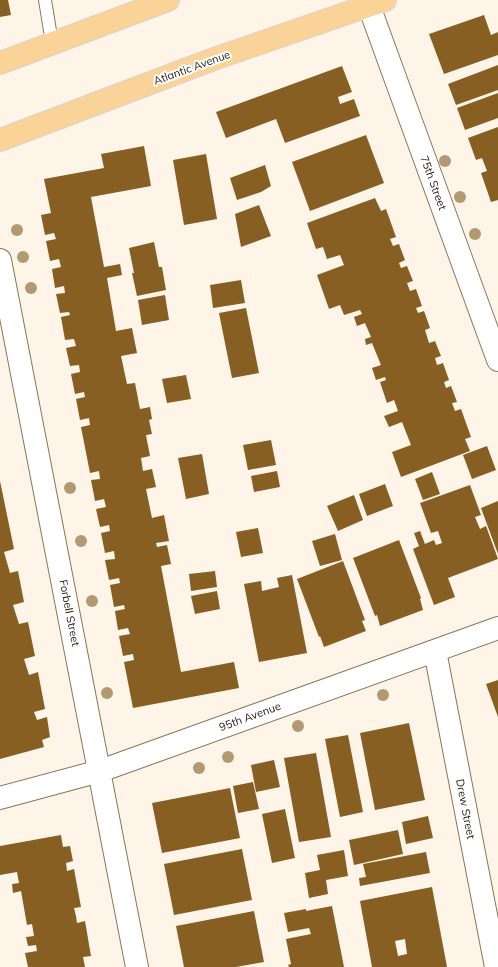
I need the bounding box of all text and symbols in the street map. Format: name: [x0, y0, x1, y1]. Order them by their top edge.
street label: Atlantic Avenue: [152, 48, 232, 88]
street label: 75th Street: [417, 154, 449, 212]
street label: Forbell Street: [56, 579, 82, 647]
street label: 95th Avenue: [217, 700, 283, 734]
street label: Drew Street: [453, 778, 477, 840]

